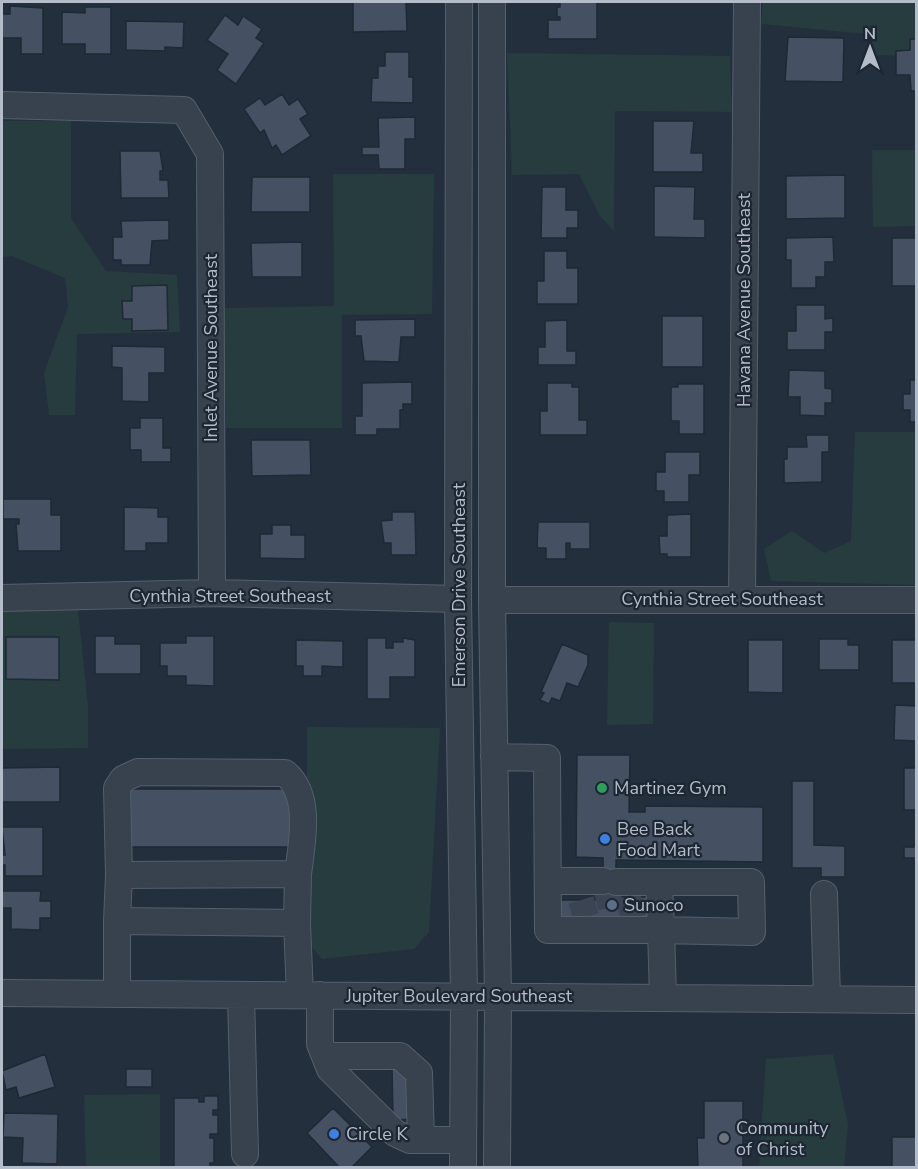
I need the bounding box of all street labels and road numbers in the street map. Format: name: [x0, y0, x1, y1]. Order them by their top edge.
street label: Havana Avenue Southeast: [732, 192, 756, 407]
street label: Inlet Avenue Southeast: [199, 253, 223, 442]
street label: Emerson Drive Southeast: [447, 482, 471, 687]
street label: Cynthia Street Southeast: [129, 584, 331, 608]
street label: Cynthia Street Southeast: [621, 587, 823, 611]
street label: Jupiter Boulevard Southeast: [345, 984, 573, 1008]

